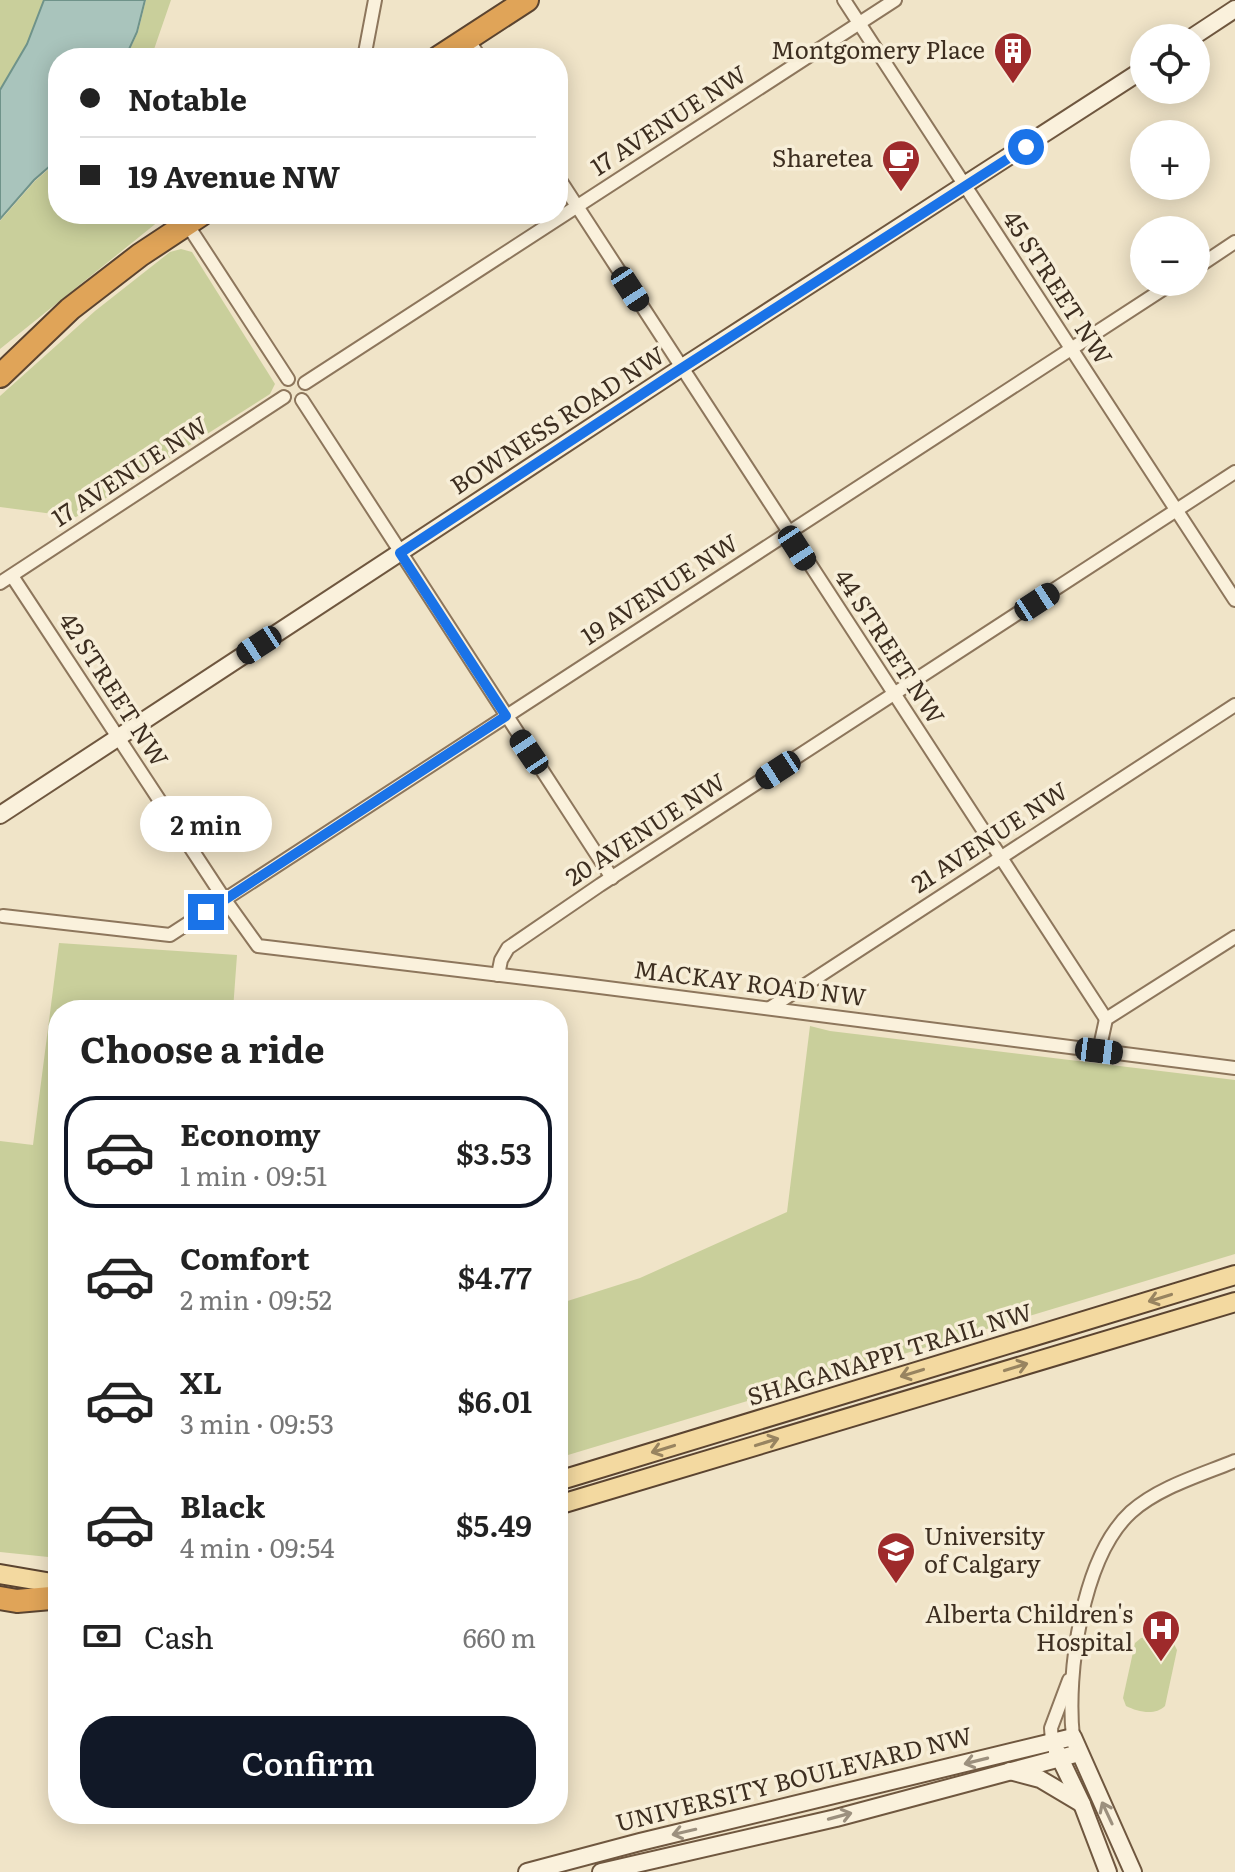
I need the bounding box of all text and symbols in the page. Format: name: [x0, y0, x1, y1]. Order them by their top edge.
map controls: [1130, 24, 1210, 296]
button: locate: [1130, 24, 1210, 104]
building icon: Montgomery Place: [992, 30, 1034, 85]
place label: Montgomery Place: [771, 31, 985, 66]
street label: 17 AVENUE NW: [583, 55, 753, 183]
text: Notable: [128, 76, 247, 120]
button: +: [1130, 120, 1210, 200]
route start: [1008, 129, 1044, 165]
cafe icon: Sharetea: [880, 138, 922, 193]
place label: Sharetea: [772, 139, 873, 174]
text: 19 Avenue NW: [128, 153, 340, 197]
street label: 45 STREET NW: [996, 203, 1122, 371]
button: −: [1130, 216, 1210, 296]
car: [607, 262, 653, 316]
street label: BOWNESS ROAD NW: [443, 336, 671, 501]
street label: 17 AVENUE NW: [44, 406, 214, 534]
car: [774, 521, 820, 575]
street label: 19 AVENUE NW: [573, 524, 744, 652]
street label: 44 STREET NW: [828, 561, 954, 730]
car: [1010, 579, 1064, 625]
street label: 42 STREET NW: [52, 605, 178, 773]
car: [232, 622, 286, 668]
car: [506, 725, 552, 779]
car: [751, 747, 805, 793]
street label: 20 AVENUE NW: [558, 763, 732, 893]
street label: 21 AVENUE NW: [903, 772, 1074, 900]
callout: 2 min: [140, 796, 272, 852]
text: 2 min: [170, 804, 242, 843]
route end: [188, 894, 224, 930]
street label: MACKAY ROAD NW: [632, 950, 868, 1013]
text: Choose a ride: [80, 1021, 325, 1074]
car: [1074, 1036, 1124, 1066]
text: Economy: [180, 1111, 320, 1155]
icon: car: [84, 1116, 156, 1188]
text: $3.53: [456, 1130, 532, 1174]
text: 1 min · 09:51: [180, 1155, 327, 1194]
text: Comfort: [180, 1235, 310, 1279]
icon: car: [84, 1240, 156, 1312]
text: $4.77: [458, 1254, 532, 1298]
text: 2 min · 09:52: [180, 1279, 332, 1318]
one-way arrow: [1148, 1291, 1174, 1306]
street label: SHAGANAPPI TRAIL NW: [743, 1293, 1036, 1413]
text: XL: [180, 1359, 222, 1403]
one-way arrow: [1002, 1359, 1028, 1374]
icon: car: [84, 1364, 156, 1436]
one-way arrow: [899, 1366, 925, 1381]
text: $6.01: [457, 1378, 532, 1422]
text: 3 min · 09:53: [180, 1403, 334, 1442]
one-way arrow: [753, 1434, 779, 1449]
one-way arrow: [650, 1442, 676, 1457]
text: Black: [180, 1483, 265, 1527]
icon: car: [84, 1488, 156, 1560]
text: $5.49: [456, 1502, 532, 1546]
place label: University of Calgary: [924, 1517, 1045, 1580]
text: 4 min · 09:54: [180, 1527, 335, 1566]
school or university icon: University of Calgary: [875, 1530, 917, 1585]
place label: Alberta Children's Hospital: [925, 1595, 1133, 1658]
hospital icon: Alberta Children's Hospital: [1140, 1608, 1182, 1663]
icon: cash: [80, 1614, 124, 1658]
text: Cash: [144, 1614, 214, 1658]
text: 660 m: [463, 1617, 536, 1656]
button: Confirm: [80, 1716, 536, 1808]
street label: UNIVERSITY BOULEVARD NW: [611, 1716, 975, 1839]
one-way arrow: [964, 1754, 990, 1769]
one-way arrow: [1098, 1801, 1113, 1825]
one-way arrow: [826, 1808, 852, 1823]
one-way arrow: [671, 1825, 697, 1840]

